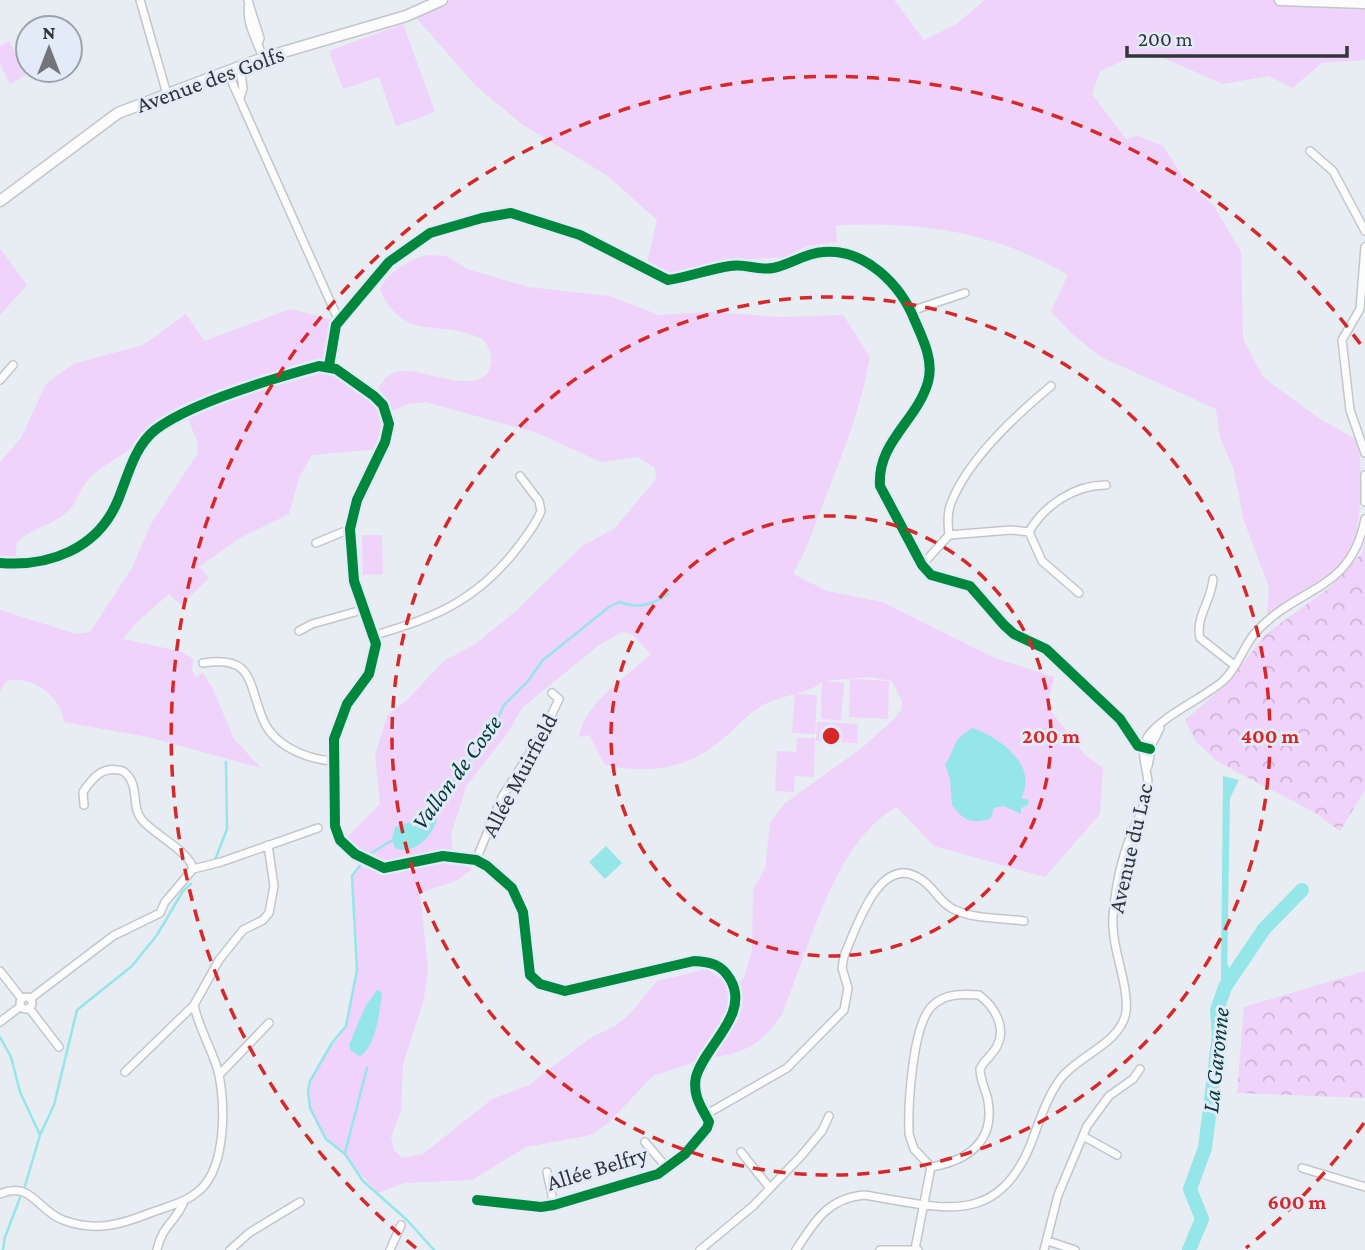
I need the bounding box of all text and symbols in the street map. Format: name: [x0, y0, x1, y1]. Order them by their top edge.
north arrow: [14, 14, 84, 84]
scale bar: [1127, 14, 1348, 58]
text: N: [43, 22, 56, 43]
text: 200 m: [1138, 27, 1193, 51]
street label: Avenue des Golfs: [133, 40, 287, 118]
water label: Vallon de Coste: [405, 709, 507, 835]
street label: Allée Muirfield: [476, 709, 562, 841]
centre of rings: [819, 724, 843, 748]
text: 200 m: [1022, 724, 1080, 748]
text: 400 m: [1241, 724, 1300, 748]
street label: Avenue du Lac: [1102, 780, 1158, 915]
water label: La Garonne: [1196, 1006, 1234, 1114]
street label: Allée Belfry: [543, 1140, 651, 1196]
text: 600 m: [1268, 1190, 1327, 1214]

